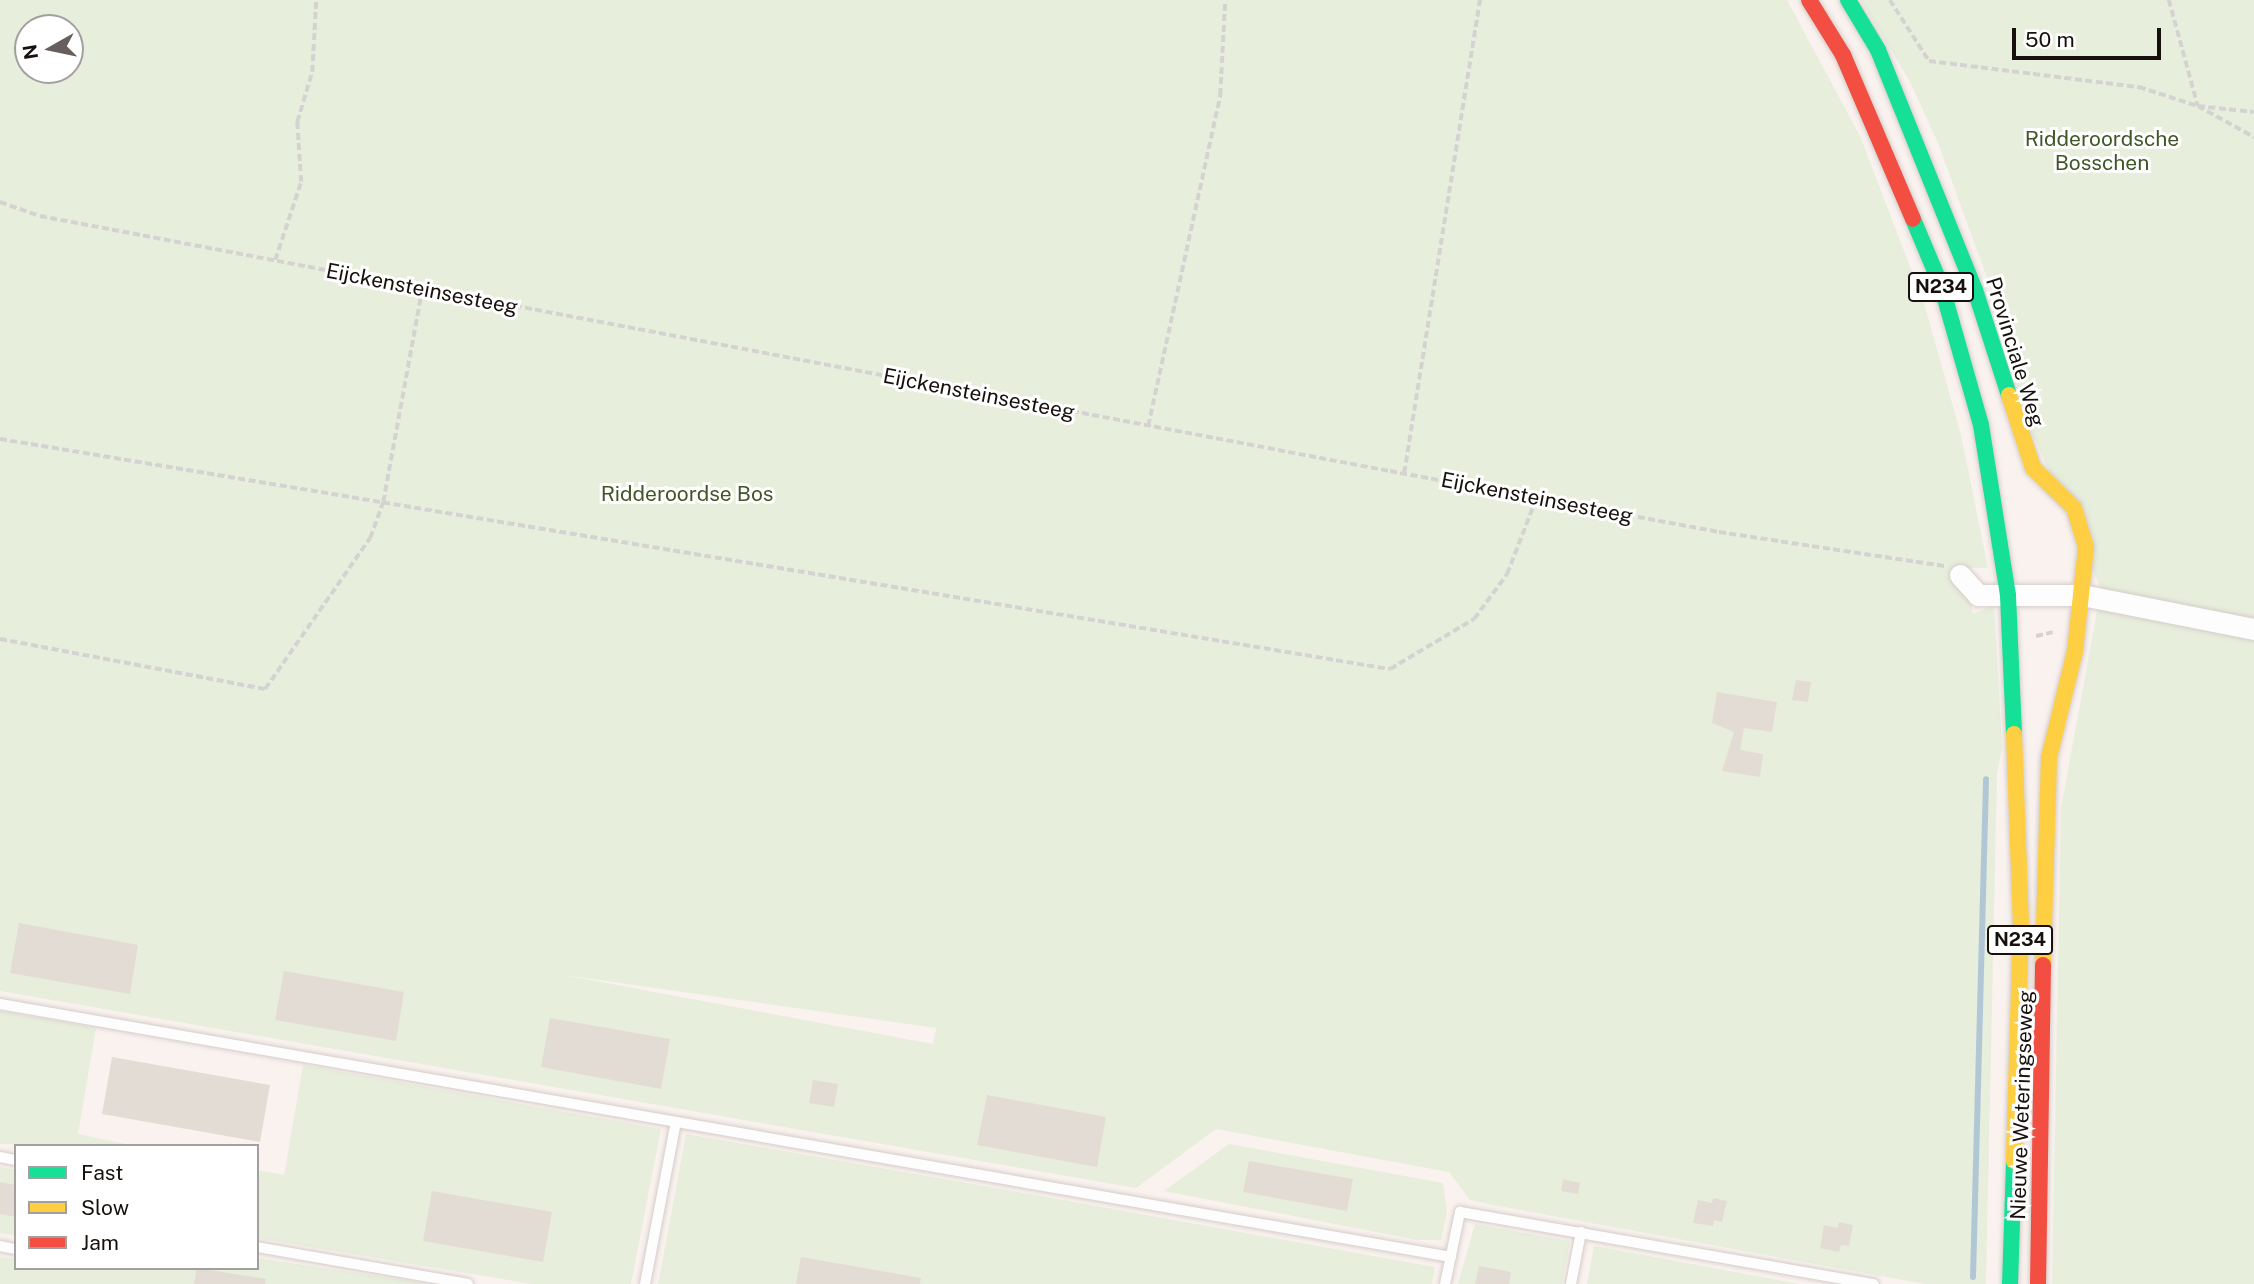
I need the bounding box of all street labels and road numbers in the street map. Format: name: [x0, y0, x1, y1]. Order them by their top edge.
street label: Eijckensteinsesteeg: [324, 258, 520, 320]
road number: N234: [1908, 272, 1974, 302]
street label: Provinciale Weg: [1980, 274, 2050, 430]
street label: Eijckensteinsesteeg: [881, 363, 1077, 425]
street label: Eijckensteinsesteeg: [1439, 467, 1635, 529]
road number: N234: [1987, 924, 2053, 956]
street label: Nieuwe Weteringseweg: [2005, 989, 2039, 1221]

